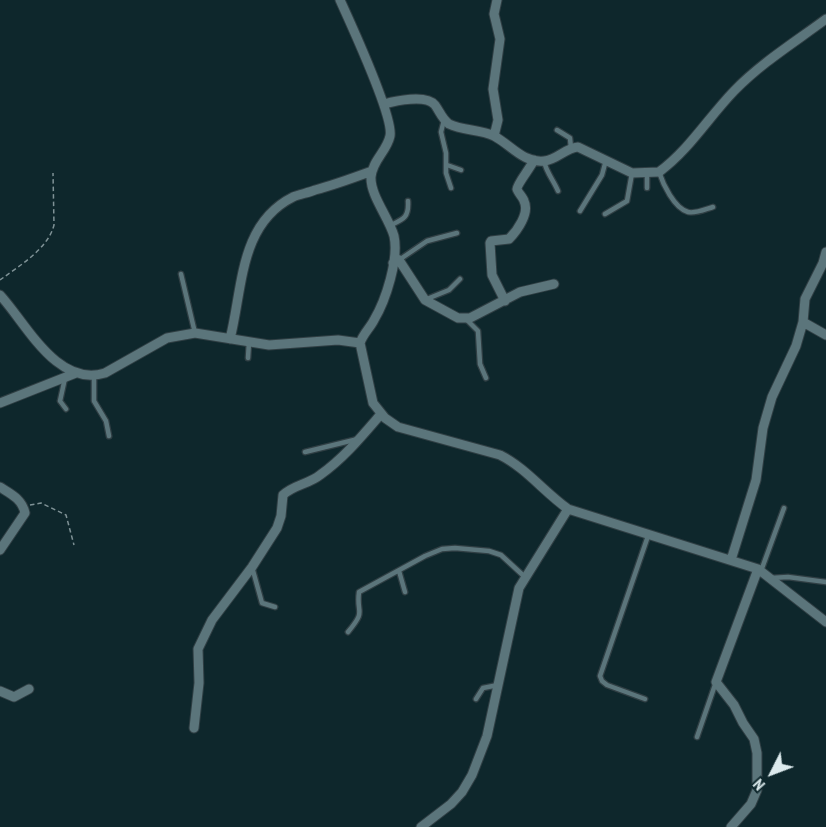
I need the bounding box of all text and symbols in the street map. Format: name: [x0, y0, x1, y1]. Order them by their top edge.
north arrow: [742, 743, 802, 803]
text: N: [748, 775, 769, 795]

